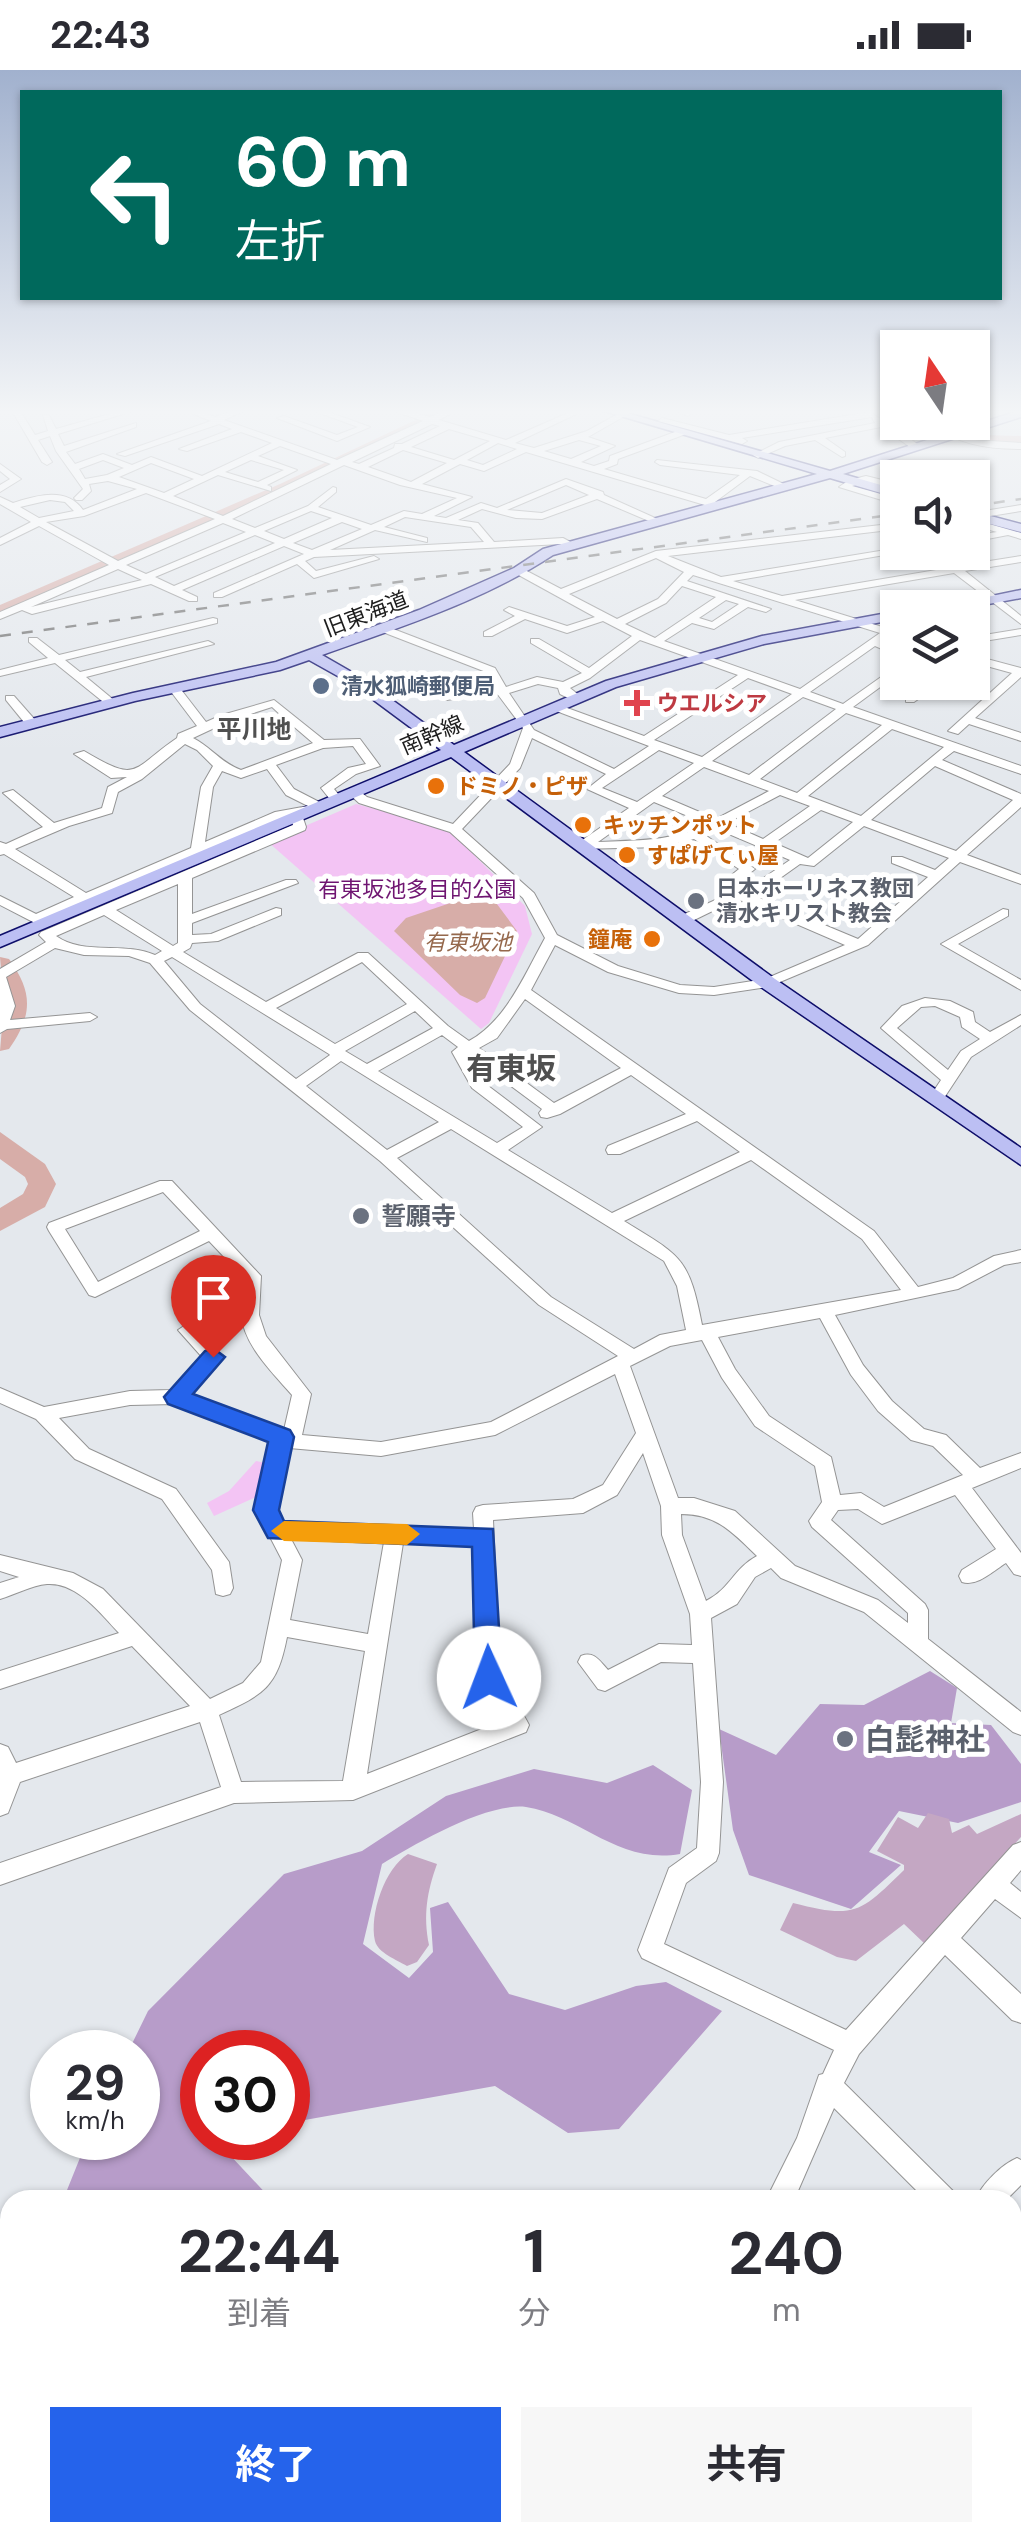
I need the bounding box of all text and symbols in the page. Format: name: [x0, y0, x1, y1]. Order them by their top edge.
text: 22:43: [50, 10, 151, 60]
text: 60 m: [235, 117, 411, 208]
icon: left: [70, 130, 200, 260]
text: 左折: [235, 212, 325, 271]
north arrow: [880, 330, 990, 440]
map controls: [880, 330, 990, 700]
button: sound: [880, 460, 990, 570]
street label: 旧東海道: [320, 585, 412, 643]
button: layers: [880, 590, 990, 700]
place label: 清水狐崎郵便局: [341, 672, 495, 701]
marker: 清水狐崎郵便局: [310, 675, 332, 697]
place label: ウエルシア: [657, 689, 767, 718]
marker: ウエルシア: [626, 692, 648, 714]
street label: 南幹線: [396, 709, 468, 761]
district label: 平川地: [216, 713, 292, 746]
place label: ドミノ・ピザ: [456, 772, 588, 801]
marker: ドミノ・ピザ: [425, 775, 447, 797]
place label: キッチンポット: [603, 811, 757, 840]
marker: キッチンポット: [572, 814, 594, 836]
place label: すぱげてぃ屋: [647, 841, 779, 870]
marker: すぱげてぃ屋: [616, 844, 638, 866]
place label: 日本ホーリネス教団 清水キリスト教会: [716, 874, 914, 928]
park label: 有東坂池多目的公園: [318, 875, 516, 904]
marker: 日本ホーリネス教団 清水キリスト教会: [685, 890, 707, 912]
place label: 鐘庵: [588, 925, 632, 954]
water label: 有東坂池: [424, 928, 514, 957]
marker: 鐘庵: [641, 928, 663, 950]
district label: 有東坂: [466, 1049, 556, 1088]
place label: 誓願寺: [381, 1200, 456, 1233]
marker: 誓願寺: [350, 1205, 372, 1227]
pin: [171, 1255, 256, 1358]
icon: arrive: [186, 1270, 241, 1325]
position arrow: [437, 1626, 541, 1730]
place label: 白髭神社: [865, 1720, 985, 1759]
marker: 白髭神社: [834, 1728, 856, 1750]
speed limit sign: 30: [180, 2030, 310, 2160]
text: 29: [65, 2050, 125, 2116]
text: km/h: [65, 2104, 125, 2137]
text: 22:44: [178, 2212, 340, 2291]
text: 1: [524, 2212, 545, 2291]
text: 240: [729, 2214, 844, 2293]
text: m: [772, 2289, 800, 2331]
text: 到着: [227, 2292, 291, 2334]
text: 分: [518, 2292, 551, 2334]
button: 終了: [50, 2407, 501, 2522]
button: 共有: [521, 2407, 972, 2522]

